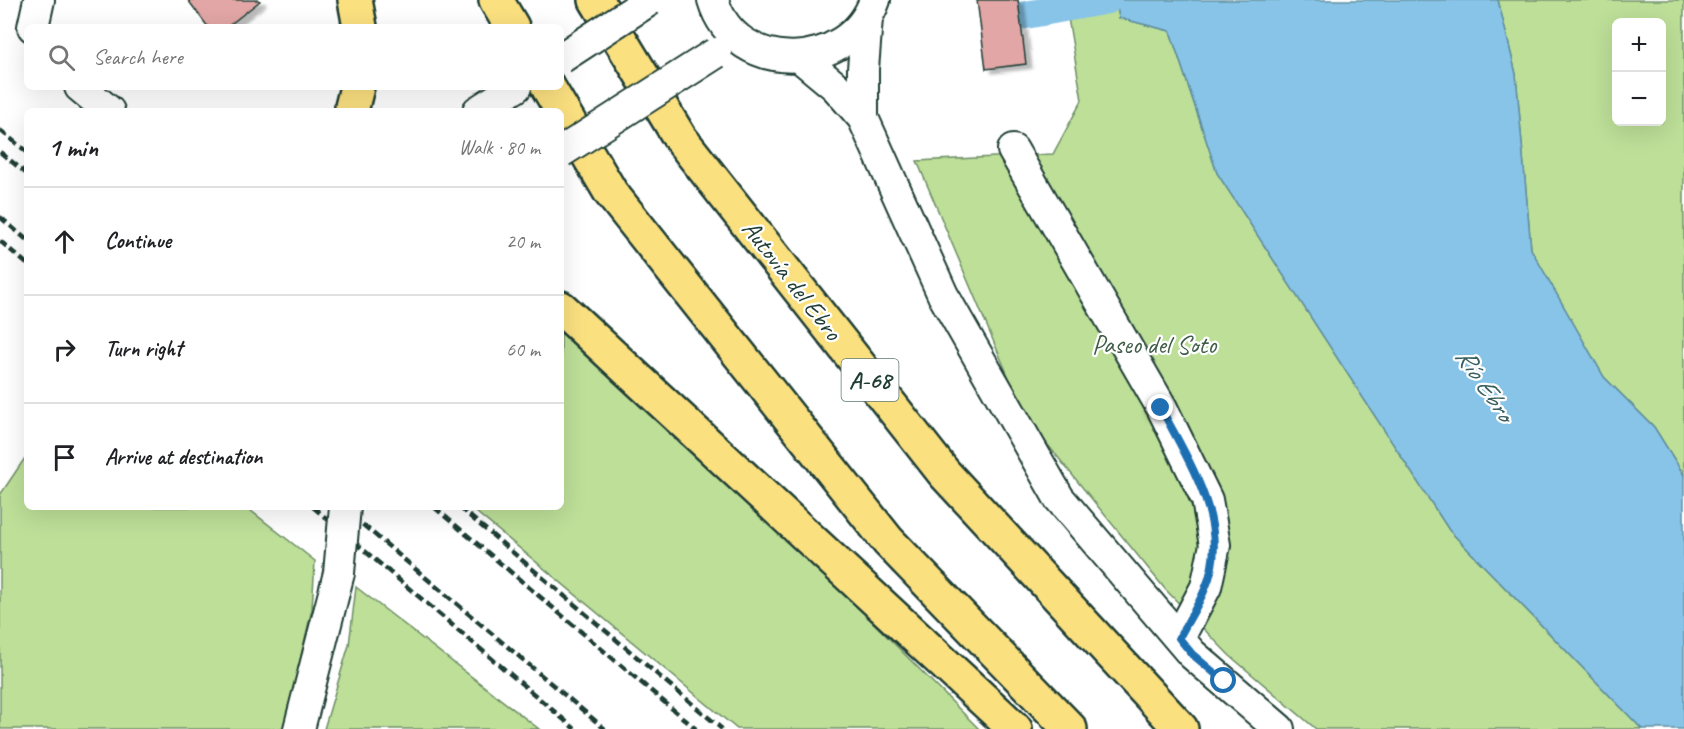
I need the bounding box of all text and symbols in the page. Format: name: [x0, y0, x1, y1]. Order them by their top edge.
map controls: [1612, 18, 1666, 126]
button: +: [1612, 18, 1666, 72]
search box: [24, 24, 564, 90]
icon: search: [45, 41, 78, 74]
text: Search here: [93, 43, 183, 71]
button: −: [1612, 72, 1666, 126]
text: 1 min: [48, 131, 98, 164]
text: Walk · 80 m: [459, 135, 540, 160]
street label: Autovía del Ebro: [735, 213, 851, 348]
icon: ahead: [48, 225, 81, 258]
text: Continue: [105, 227, 171, 255]
text: 20 m: [506, 229, 540, 254]
park label: Paseo del Soto: [1092, 328, 1218, 361]
icon: right: [48, 333, 81, 366]
text: Turn right: [105, 335, 182, 363]
text: 60 m: [506, 337, 540, 362]
water label: Río Ebro: [1448, 341, 1524, 431]
road number: A-68: [842, 359, 898, 401]
route end: [1147, 394, 1173, 420]
icon: arrive: [48, 441, 81, 474]
text: Arrive at destination: [105, 443, 262, 471]
route start: [1210, 667, 1236, 693]

